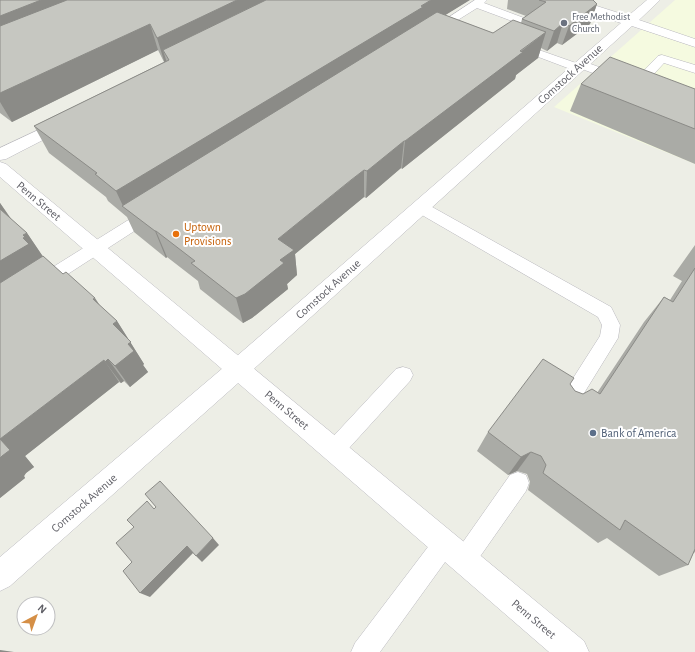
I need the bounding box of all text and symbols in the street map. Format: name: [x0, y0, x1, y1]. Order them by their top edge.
place label: Free Methodist Church: [572, 12, 631, 34]
marker: Free Methodist Church: [559, 18, 569, 28]
street label: Comstock Avenue: [535, 42, 605, 106]
street label: Penn Street: [15, 179, 64, 223]
place label: Uptown Provisions: [184, 221, 231, 247]
marker: Uptown Provisions: [171, 229, 181, 239]
street label: Comstock Avenue: [293, 257, 363, 321]
street label: Penn Street: [263, 388, 312, 432]
place label: Bank of America: [601, 427, 677, 439]
marker: Bank of America: [588, 428, 598, 438]
street label: Comstock Avenue: [49, 471, 119, 535]
north arrow: [16, 596, 56, 636]
street label: Penn Street: [510, 597, 559, 641]
text: N: [36, 602, 49, 615]

